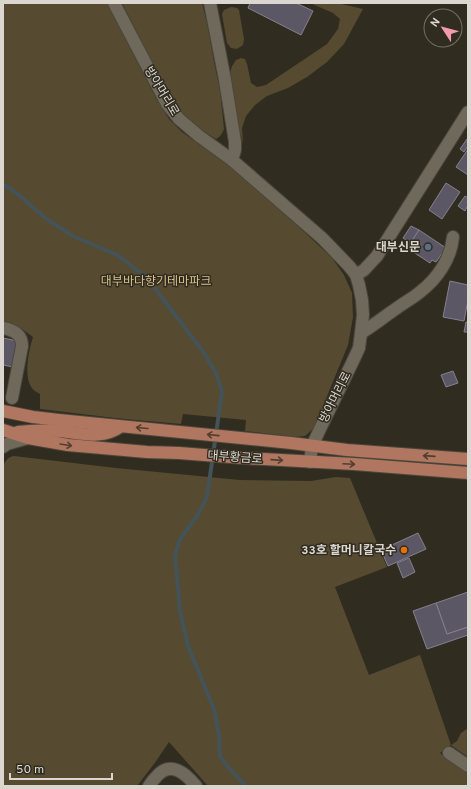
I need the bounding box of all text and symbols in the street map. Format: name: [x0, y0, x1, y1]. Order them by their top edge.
north arrow: [423, 8, 463, 48]
text: N: [428, 15, 444, 30]
street label: 방아머리로: [140, 64, 182, 119]
place label: 대부신문: [376, 240, 420, 256]
marker: 대부신문: [423, 242, 433, 252]
park label: 대부바다향기테마파크: [101, 274, 211, 290]
street label: 방아머리로: [316, 369, 356, 426]
one-way arrow: [136, 425, 149, 432]
one-way arrow: [207, 431, 220, 439]
one-way arrow: [59, 441, 72, 449]
street label: 대부황금로: [207, 448, 263, 468]
one-way arrow: [423, 453, 436, 460]
one-way arrow: [270, 457, 283, 464]
one-way arrow: [342, 461, 355, 468]
place label: 33호 할머니칼국수: [301, 543, 396, 559]
marker: 33호 할머니칼국수: [399, 545, 409, 555]
scale bar: [10, 755, 112, 781]
text: 50 m: [16, 762, 44, 778]

